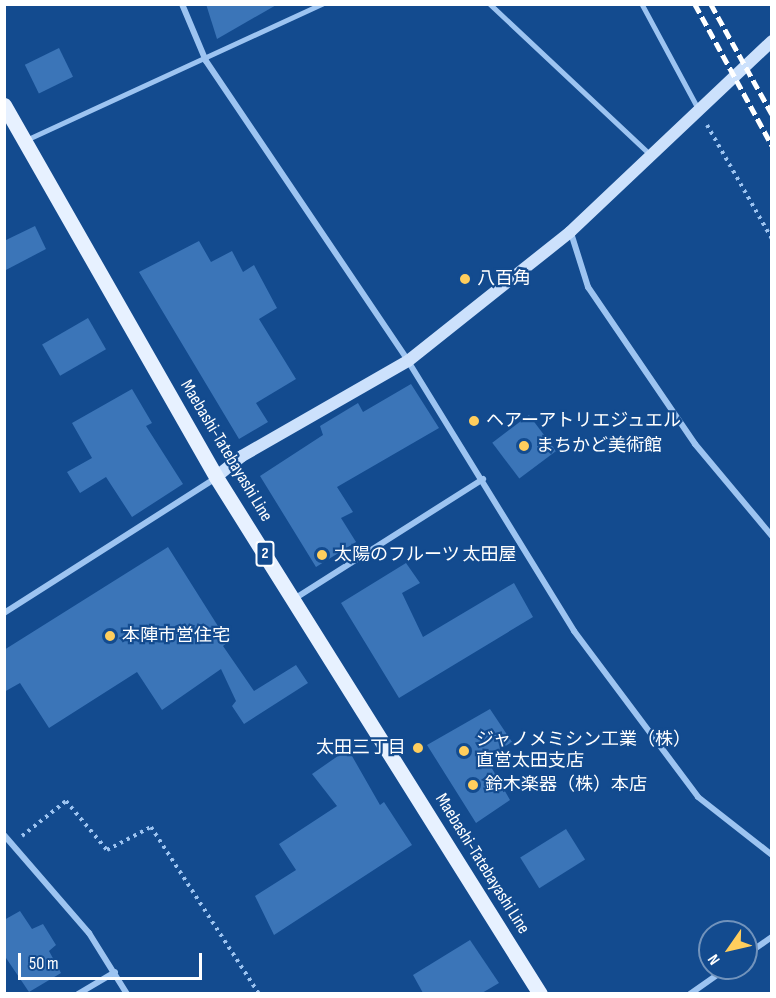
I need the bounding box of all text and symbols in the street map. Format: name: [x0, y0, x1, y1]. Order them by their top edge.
place label: 八百角: [477, 268, 531, 290]
marker: 八百角: [458, 272, 472, 286]
street label: Maebashi-Tatebayashi Line: [175, 376, 277, 526]
place label: ヘアーアトリエジュエル: [486, 410, 683, 432]
marker: ヘアーアトリエジュエル: [467, 414, 481, 428]
place label: まちかど美術館: [536, 435, 662, 457]
marker: まちかど美術館: [517, 439, 531, 453]
road number: 2: [254, 541, 276, 567]
place label: 太陽のフルーツ 太田屋: [334, 544, 517, 566]
marker: 太陽のフルーツ 太田屋: [315, 548, 329, 562]
place label: 本陣市営住宅: [122, 625, 230, 647]
marker: 本陣市営住宅: [103, 629, 117, 643]
place label: ジャノメミシン工業（株） 直営太田支店: [476, 730, 692, 772]
place label: 太田三丁目: [316, 737, 406, 759]
marker: 太田三丁目: [411, 741, 425, 755]
marker: ジャノメミシン工業（株） 直営太田支店: [457, 744, 471, 758]
place label: 鈴木楽器（株）本店: [485, 774, 647, 796]
marker: 鈴木楽器（株）本店: [466, 778, 480, 792]
street label: Maebashi-Tatebayashi Line: [430, 790, 534, 938]
north arrow: [698, 920, 758, 980]
scale bar: [21, 941, 206, 979]
text: N: [704, 950, 725, 968]
text: 50 m: [29, 953, 59, 974]

